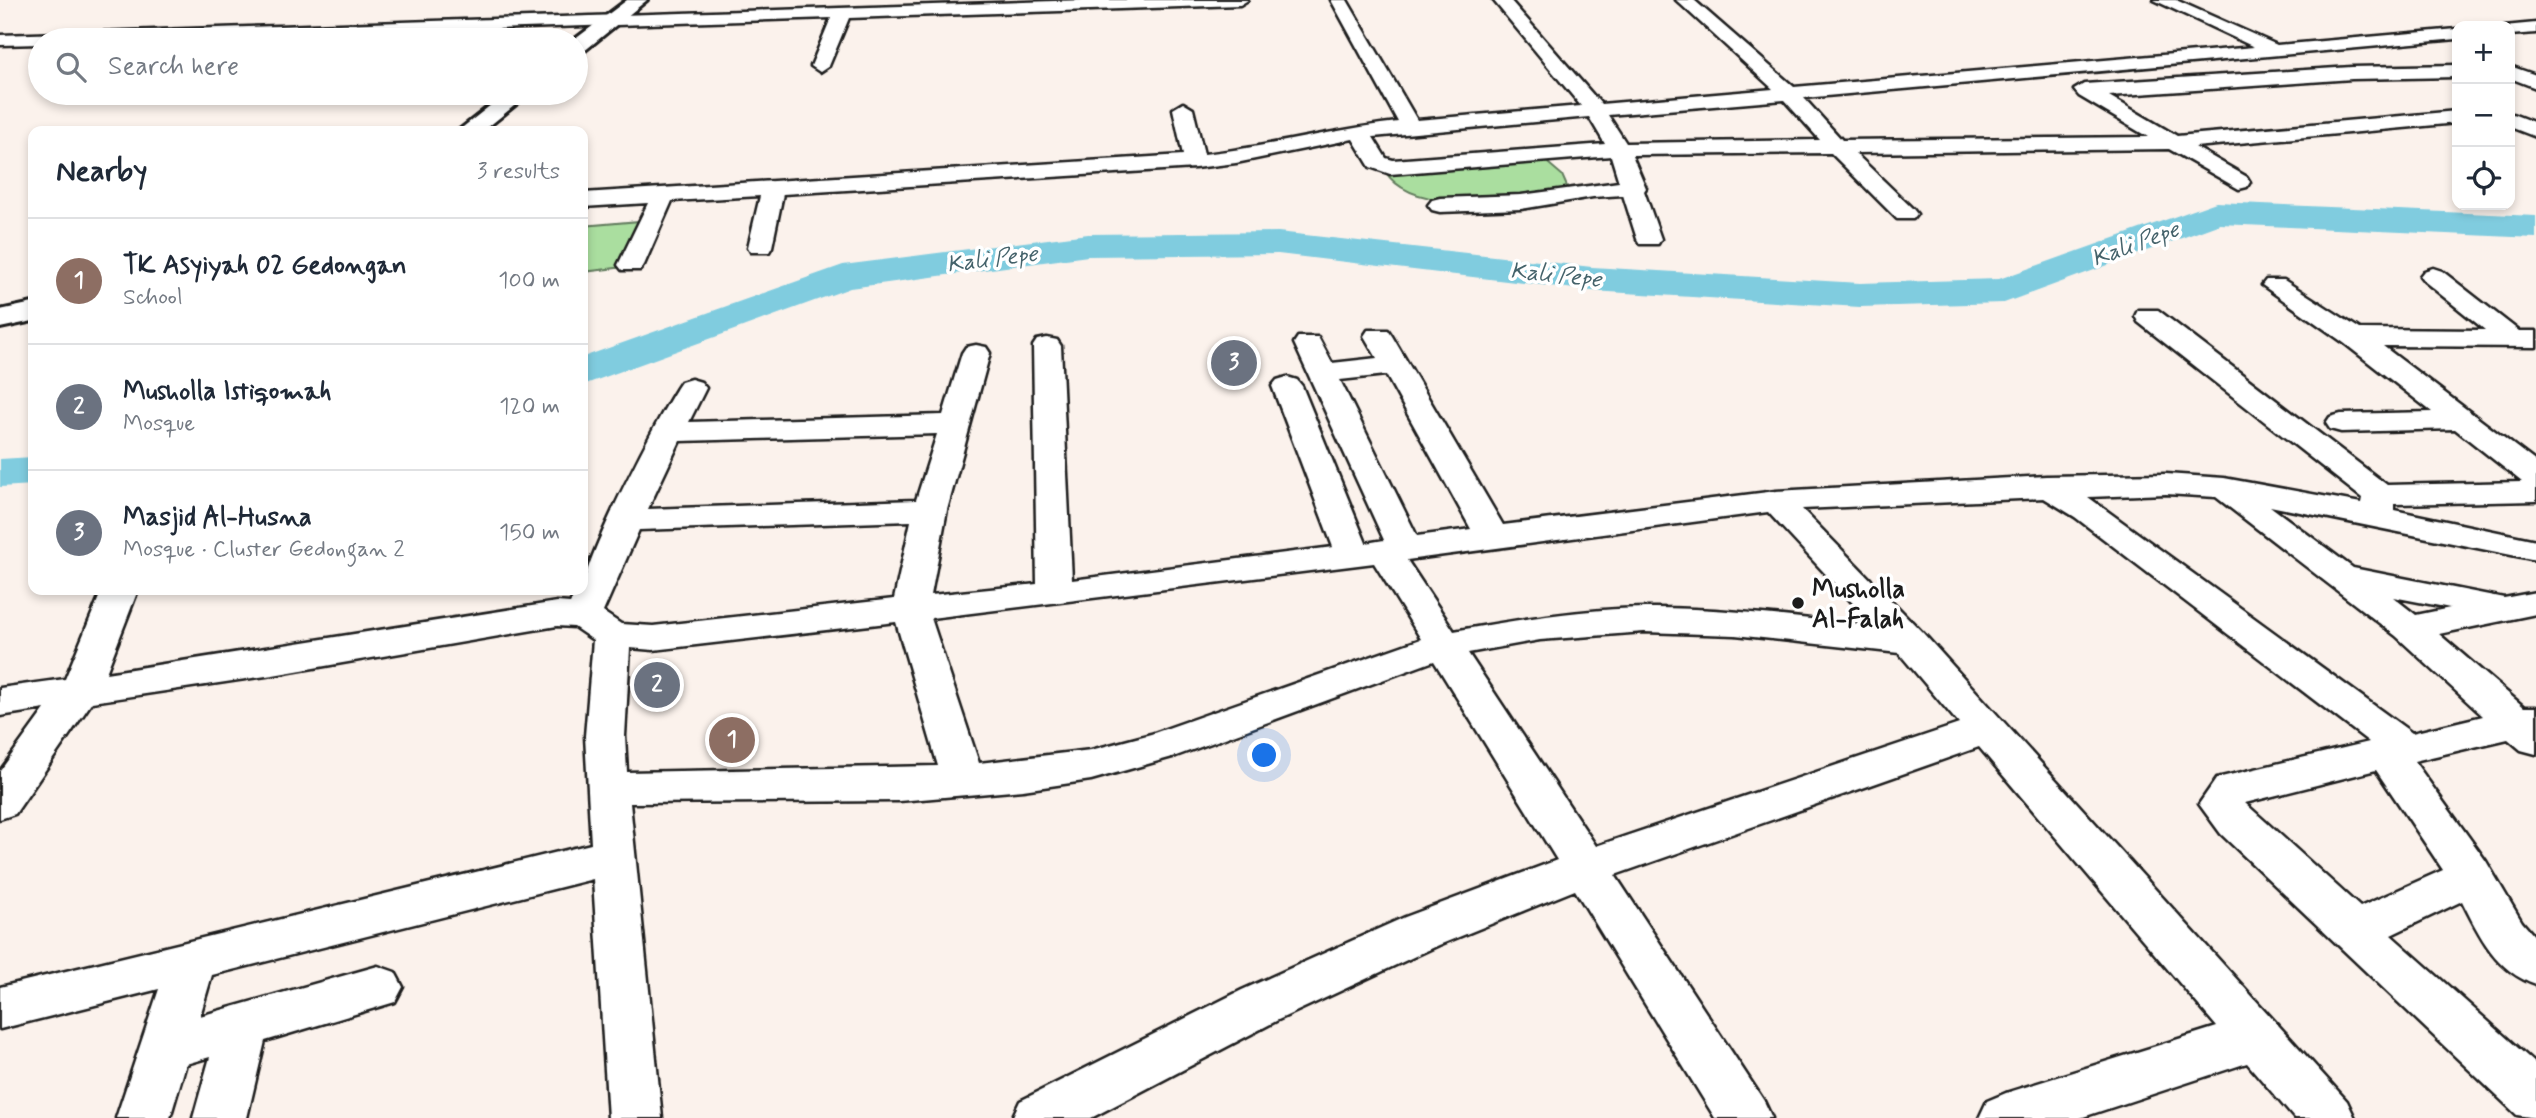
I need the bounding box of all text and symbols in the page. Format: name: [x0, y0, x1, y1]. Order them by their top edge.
map controls: [2452, 21, 2515, 210]
button: +: [2452, 21, 2515, 84]
search box: [28, 28, 588, 105]
icon: search: [52, 48, 90, 86]
text: Search here: [108, 50, 239, 84]
button: −: [2452, 84, 2515, 147]
button: locate: [2452, 147, 2515, 210]
text: Nearby: [56, 152, 147, 191]
text: 3 results: [477, 157, 560, 187]
water label: Kali Pepe: [2088, 215, 2185, 275]
water label: Kali Pepe: [945, 239, 1041, 280]
text: TK Asyiyah 02 Gedongan: [123, 249, 407, 283]
water label: Kali Pepe: [1509, 256, 1604, 296]
text: 1: [74, 266, 84, 296]
text: 100 m: [498, 266, 560, 296]
text: School: [123, 283, 183, 313]
pin: 3: [1211, 337, 1257, 389]
text: Musholla Istiqomah: [123, 375, 331, 409]
text: 2: [73, 392, 85, 422]
text: 120 m: [499, 392, 560, 422]
text: Mosque: [123, 409, 195, 439]
text: Masjid Al-Husna: [123, 501, 312, 535]
text: 3: [74, 518, 84, 548]
text: 150 m: [499, 518, 560, 548]
text: Mosque · Cluster Gedongan 2: [123, 535, 404, 565]
place label: Musholla Al-Falah: [1812, 573, 1905, 637]
marker: Musholla Al-Falah: [1790, 595, 1806, 611]
pin: 2: [634, 659, 680, 711]
pin: 1: [709, 714, 755, 766]
your location: [1247, 738, 1281, 772]

